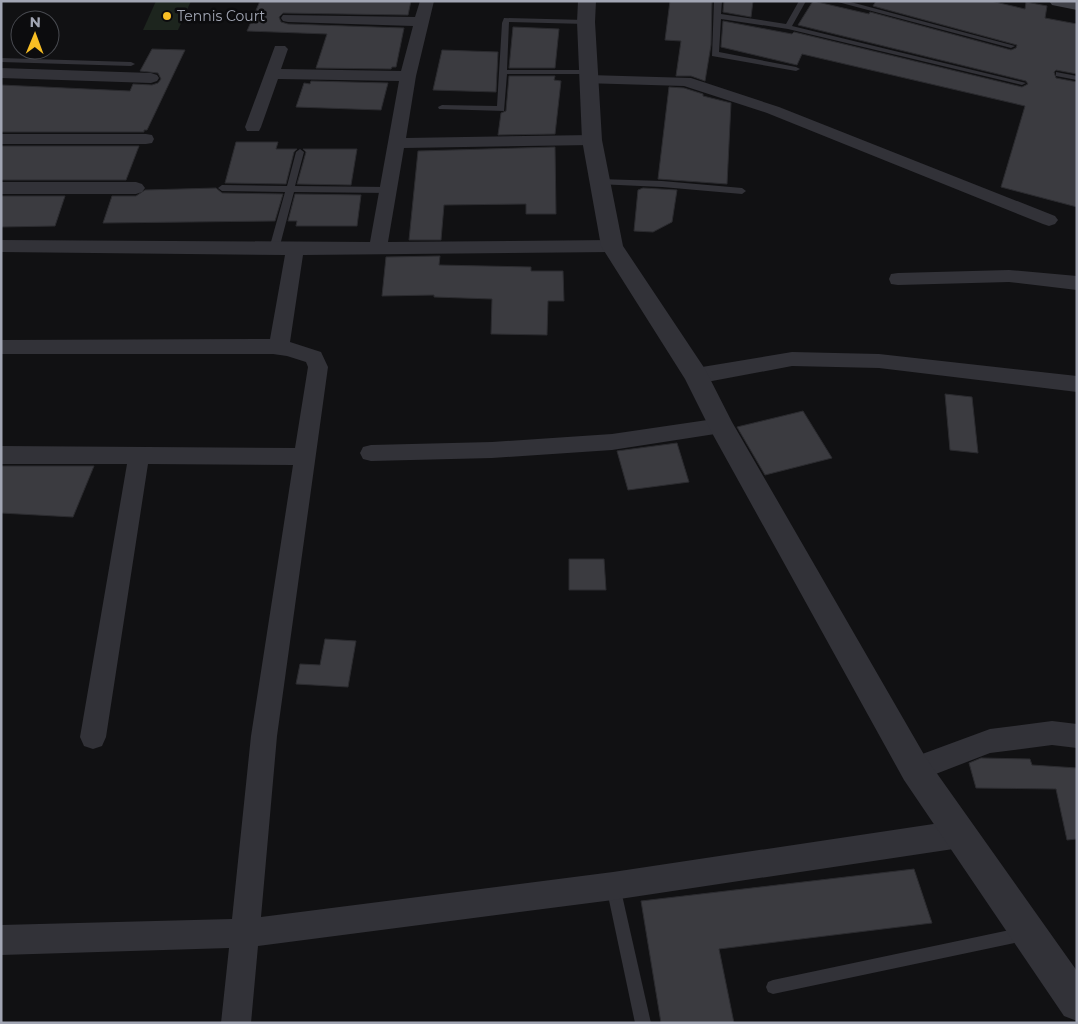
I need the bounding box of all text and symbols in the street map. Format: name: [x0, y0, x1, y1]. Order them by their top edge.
place label: Tennis Court: [177, 7, 266, 25]
north arrow: [10, 10, 60, 60]
marker: Tennis Court: [161, 10, 173, 22]
text: N: [29, 13, 41, 31]

